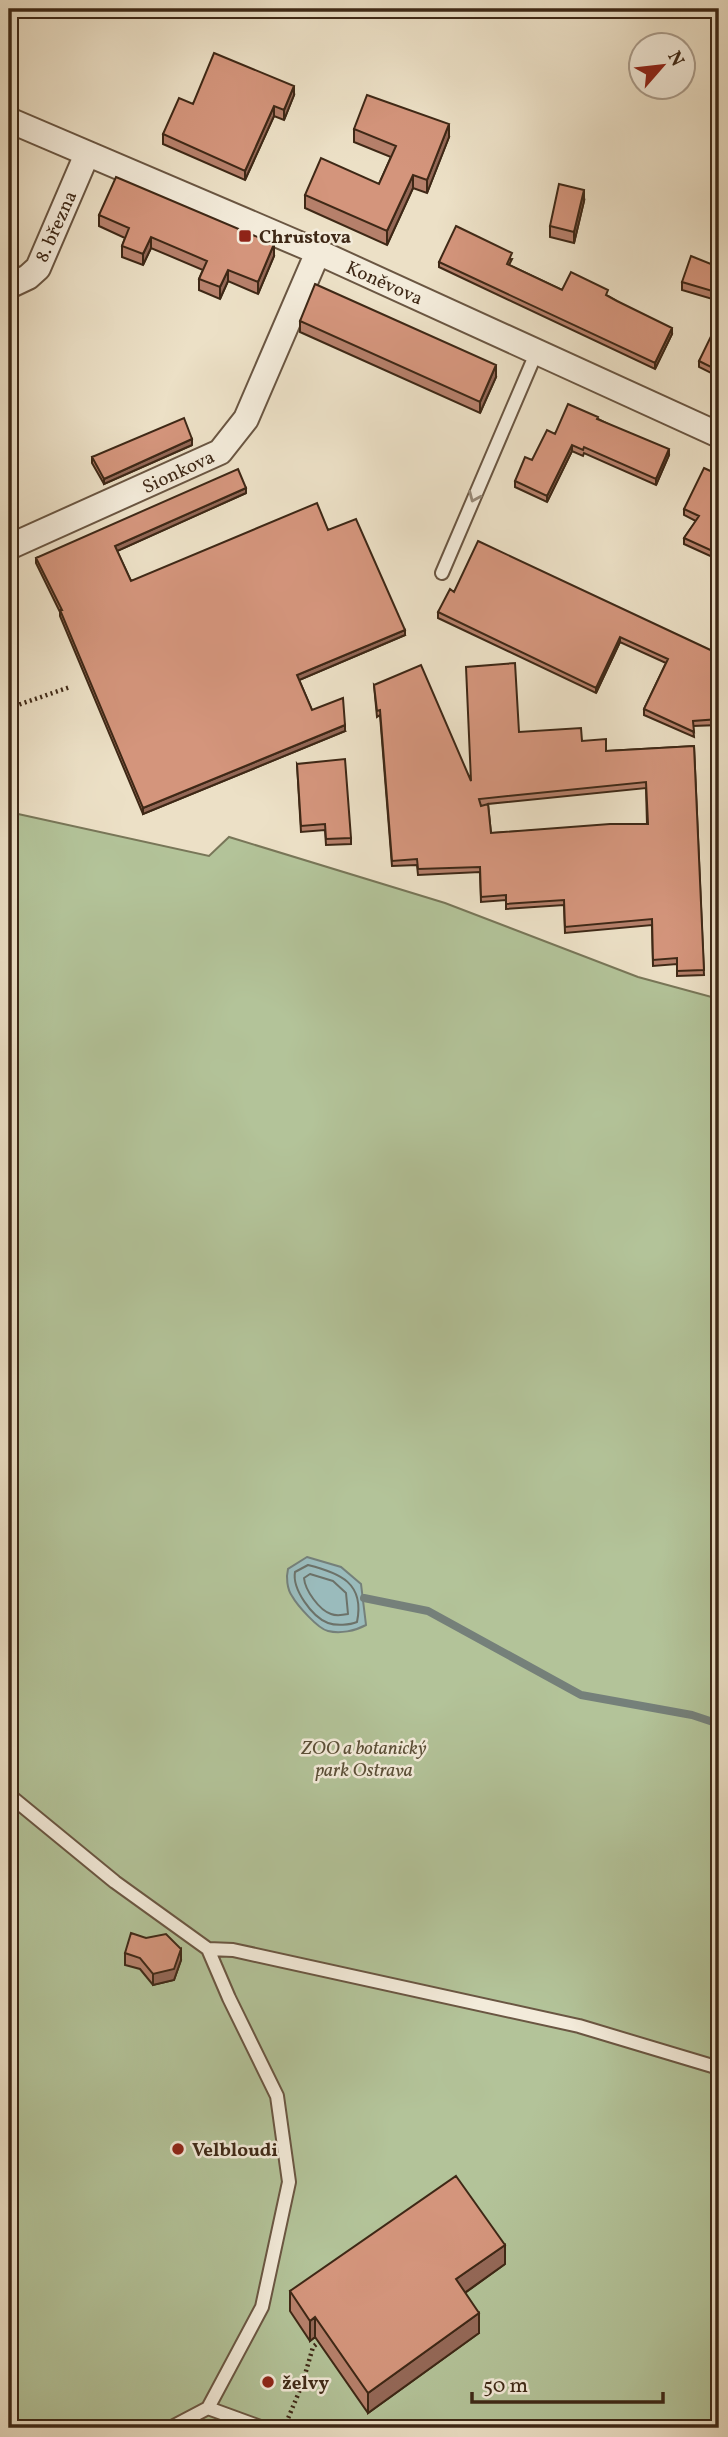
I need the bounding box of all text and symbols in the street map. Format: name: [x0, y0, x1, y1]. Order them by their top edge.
north arrow: [626, 32, 696, 102]
text: N: [661, 47, 690, 71]
street label: 8. března: [30, 187, 84, 267]
place label: Chrustova: [259, 225, 351, 251]
marker: Chrustova: [237, 228, 253, 244]
street label: Koněvova: [342, 255, 427, 312]
street label: Sionkova: [138, 445, 219, 501]
one-way arrow: [468, 490, 482, 502]
park label: ZOO a botanický park Ostrava: [300, 1736, 427, 1784]
place label: Velbloudi: [192, 2138, 278, 2164]
marker: Velbloudi: [170, 2141, 186, 2157]
scale bar: [472, 2360, 663, 2404]
place label: želvy: [282, 2371, 329, 2397]
text: 50 m: [483, 2372, 528, 2401]
marker: želvy: [260, 2374, 276, 2390]

